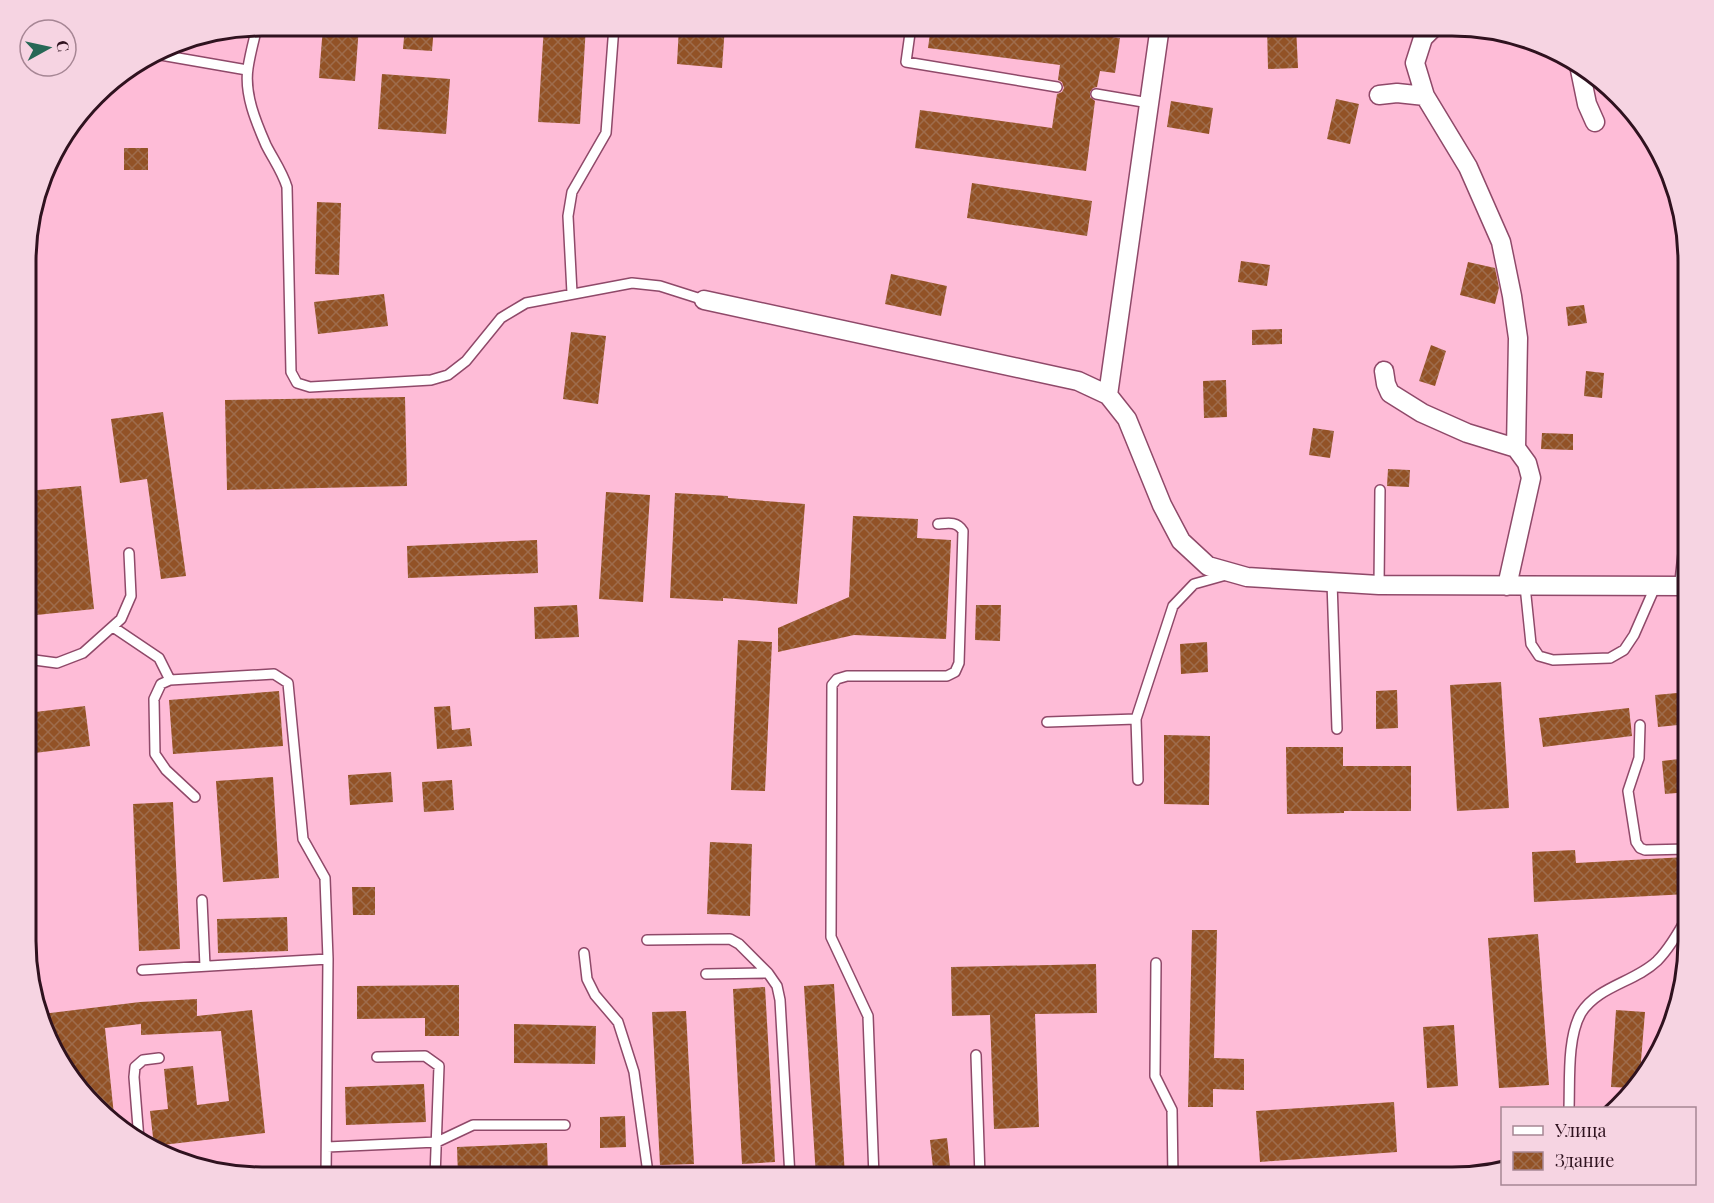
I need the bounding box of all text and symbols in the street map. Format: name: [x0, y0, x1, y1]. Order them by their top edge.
north arrow: [18, 18, 78, 78]
text: С: [52, 39, 75, 53]
legend: [1501, 1107, 1696, 1185]
text: Улица: [1554, 1118, 1606, 1142]
text: Здание: [1555, 1148, 1614, 1172]

